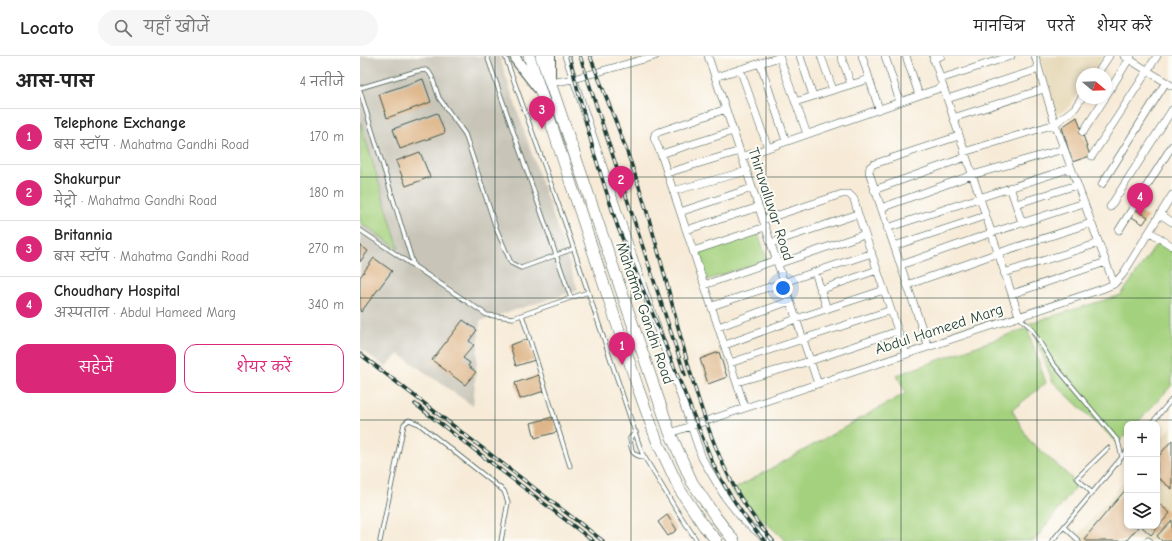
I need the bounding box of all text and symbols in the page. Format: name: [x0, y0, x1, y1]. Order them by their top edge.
search box: [98, 10, 378, 46]
text: Locato: [20, 17, 74, 39]
icon: search: [112, 17, 134, 39]
text: यहाँ खोजें: [144, 18, 209, 36]
text: मानचित्र: [974, 18, 1025, 35]
text: परतें: [1047, 18, 1074, 35]
text: शेयर करें: [1096, 18, 1152, 35]
north arrow: [1076, 68, 1112, 104]
text: आस-पास: [16, 72, 94, 91]
text: 4 नतीजे: [300, 74, 344, 89]
pin: 3: [529, 96, 555, 129]
text: Telephone Exchange: [54, 114, 186, 132]
text: 1: [26, 129, 32, 144]
text: 170 m: [310, 129, 344, 144]
text: बस स्टॉप · Mahatma Gandhi Road: [54, 137, 249, 152]
street label: Thiruvalluvar Road: [744, 145, 798, 263]
pin: 2: [608, 166, 634, 199]
text: Shakurpur: [54, 170, 120, 188]
pin: 4: [1127, 183, 1153, 216]
text: 2: [26, 185, 32, 200]
text: 180 m: [309, 185, 344, 200]
text: मेट्रो · Mahatma Gandhi Road: [54, 193, 217, 208]
text: Britannia: [54, 226, 113, 244]
street label: Mahatma Gandhi Road: [612, 240, 678, 386]
text: 3: [26, 241, 32, 256]
text: 270 m: [308, 241, 344, 256]
text: बस स्टॉप · Mahatma Gandhi Road: [54, 249, 249, 264]
your location: [773, 278, 793, 298]
text: Choudhary Hospital: [54, 282, 180, 300]
text: 4: [26, 297, 32, 312]
text: 340 m: [308, 297, 344, 312]
street label: Abdul Hameed Marg: [873, 300, 1005, 358]
text: अस्पताल · Abdul Hameed Marg: [54, 305, 236, 320]
pin: 1: [609, 332, 635, 365]
button: सहेजें: [16, 344, 176, 393]
button: शेयर करें: [184, 344, 344, 393]
map controls: [1124, 421, 1160, 529]
button: +: [1124, 421, 1160, 457]
button: −: [1124, 457, 1160, 493]
button: layers: [1124, 493, 1160, 529]

